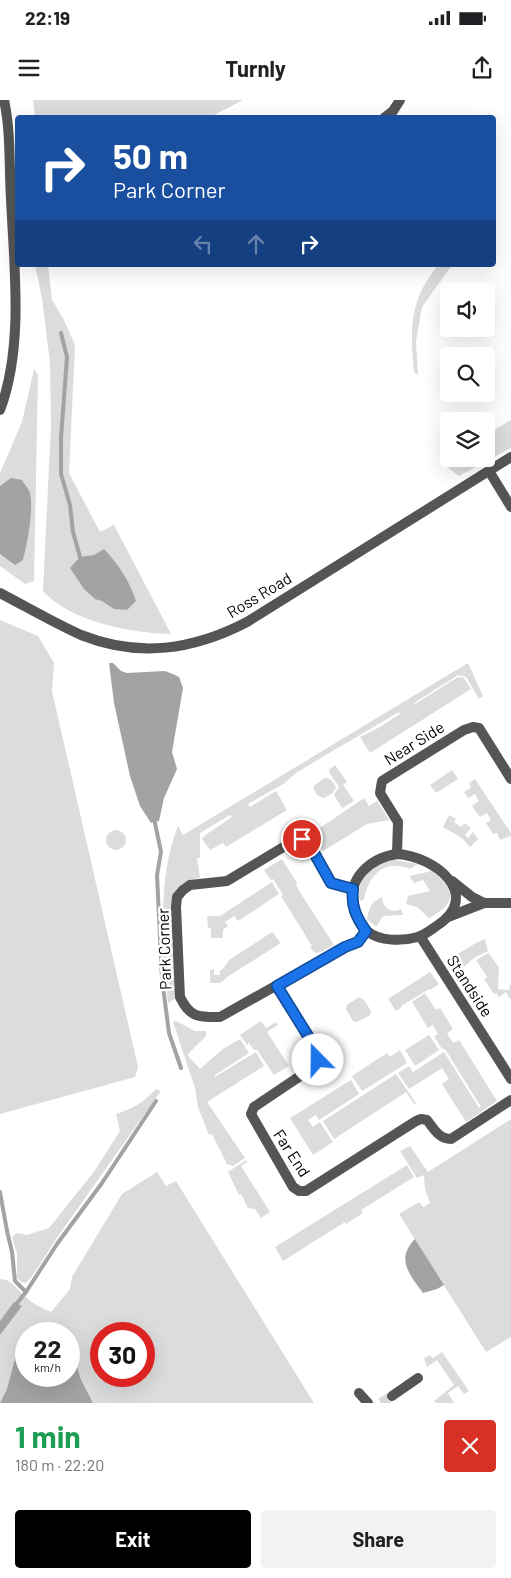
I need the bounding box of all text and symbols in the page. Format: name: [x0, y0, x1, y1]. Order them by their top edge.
text: 22:19: [25, 6, 70, 29]
icon: menu: [15, 54, 43, 82]
icon: share: [468, 54, 496, 82]
text: Turnly: [225, 55, 286, 81]
text: 50 m: [113, 134, 188, 176]
icon: right: [30, 135, 95, 200]
text: Park Corner: [113, 176, 225, 202]
icon: left: [189, 230, 217, 258]
icon: ahead: [242, 230, 270, 258]
icon: right: [295, 230, 323, 258]
map controls: [440, 282, 495, 467]
button: sound: [440, 282, 495, 337]
button: search: [440, 347, 495, 402]
button: layers: [440, 412, 495, 467]
street label: Ross Road: [223, 568, 295, 621]
street label: Near Side: [380, 717, 447, 768]
pin: [281, 818, 323, 860]
icon: arrive: [288, 825, 316, 853]
street label: Park Corner: [153, 908, 174, 990]
street label: Standside: [443, 951, 497, 1020]
position arrow: [291, 1033, 343, 1085]
street label: Far End: [270, 1125, 315, 1180]
speed limit sign: 30: [90, 1322, 155, 1387]
text: 22: [33, 1333, 62, 1363]
text: km/h: [34, 1360, 61, 1374]
text: 1 min: [15, 1418, 81, 1454]
button: close: [444, 1420, 496, 1472]
text: 180 m · 22:20: [15, 1455, 104, 1474]
button: Exit: [15, 1510, 251, 1568]
button: Share: [261, 1510, 496, 1568]

